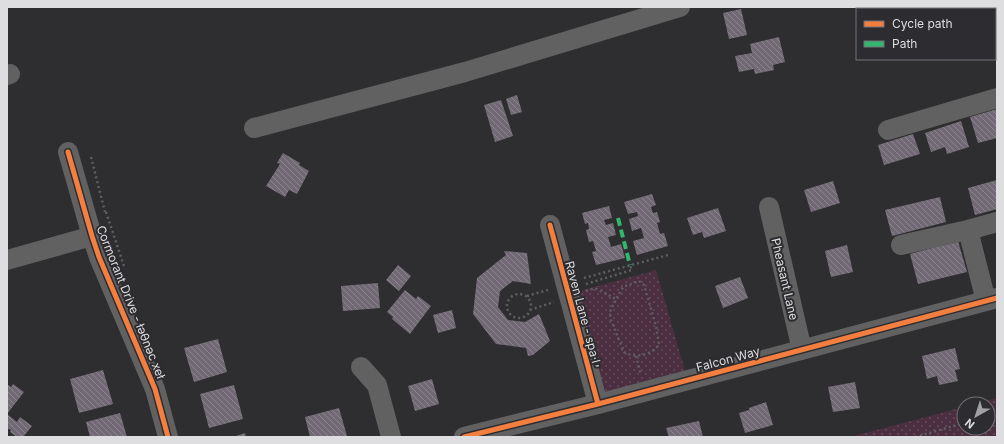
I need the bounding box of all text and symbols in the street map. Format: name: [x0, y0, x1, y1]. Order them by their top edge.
legend: [856, 8, 996, 60]
text: Cycle path: [892, 16, 953, 31]
text: Path: [892, 36, 917, 51]
street label: Cormorant Drive - łəθnəc xeł: [93, 223, 169, 381]
street label: Pheasant Lane: [768, 237, 802, 321]
street label: Raven Lane - spa·l̓: [562, 259, 605, 369]
street label: Falcon Way: [694, 343, 762, 375]
north arrow: [956, 396, 996, 436]
text: N: [962, 416, 977, 432]

